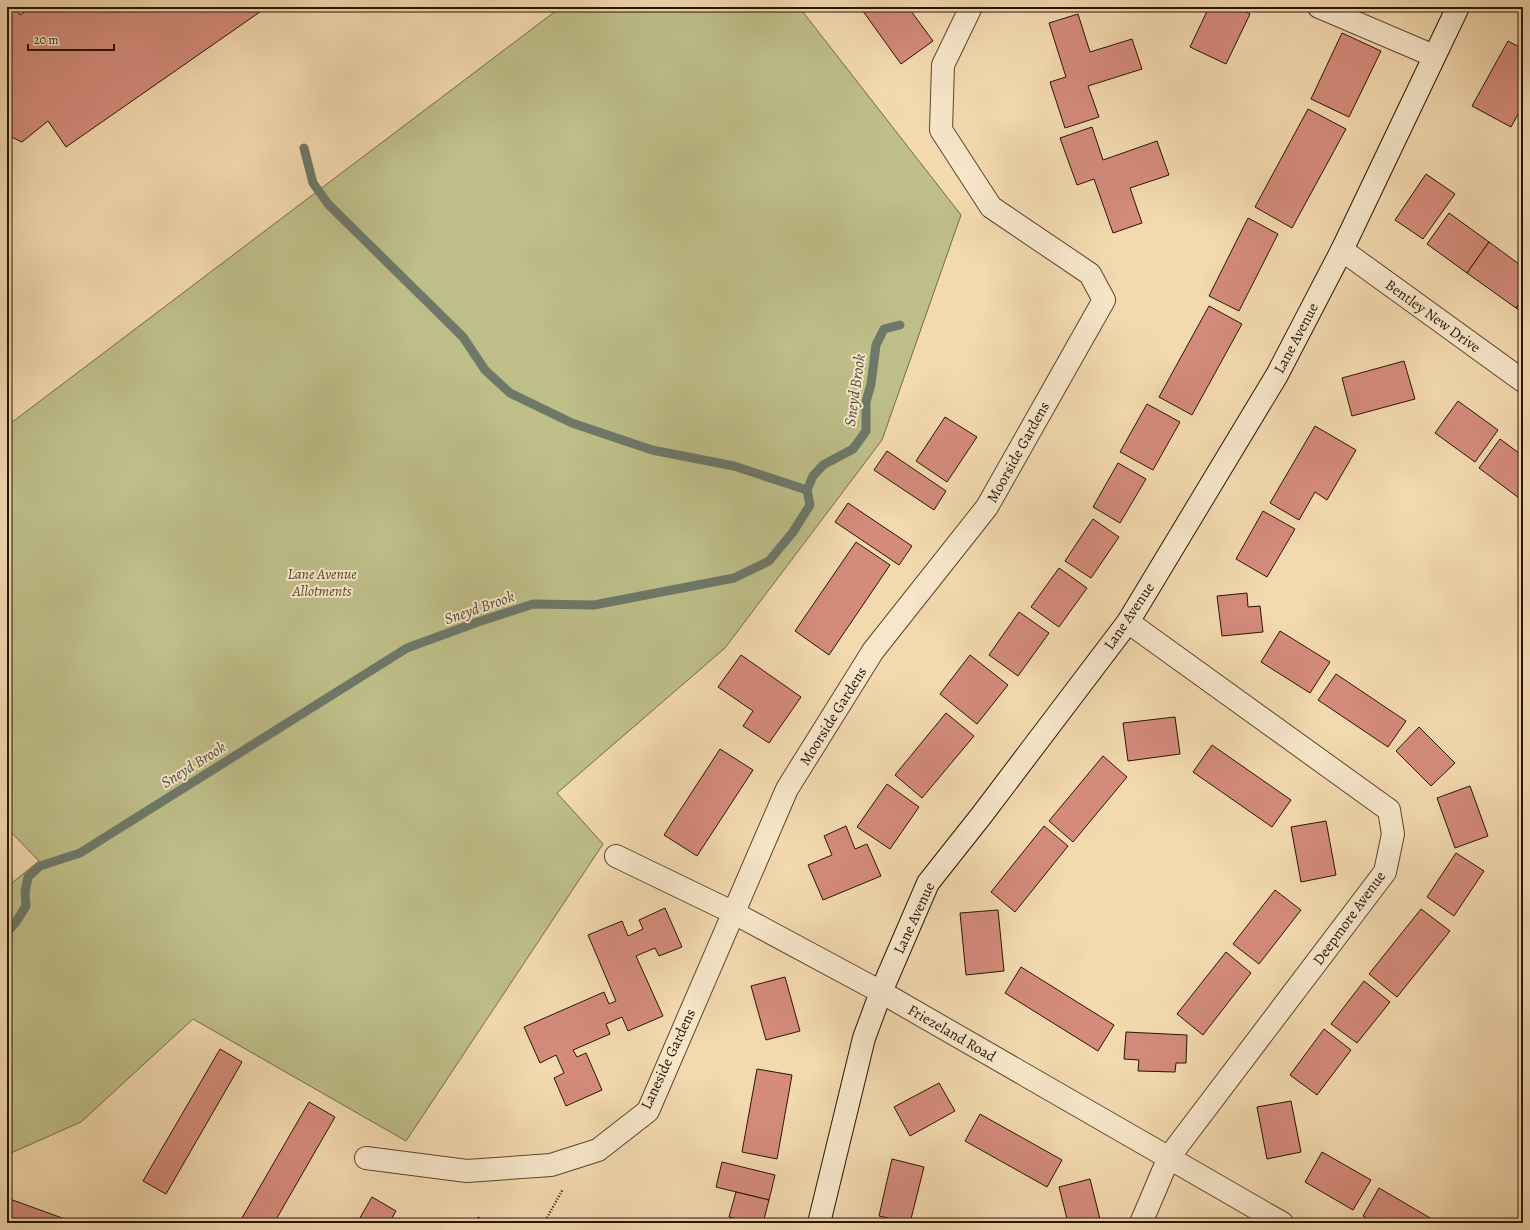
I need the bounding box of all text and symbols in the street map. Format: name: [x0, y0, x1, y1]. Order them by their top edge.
scale bar: [28, 26, 114, 52]
text: 20 m: [34, 32, 58, 48]
street label: Bentley New Drive: [1381, 275, 1485, 358]
street label: Lane Avenue: [1269, 299, 1323, 377]
water label: Sneyd Brook: [839, 352, 871, 428]
street label: Moorside Gardens: [982, 398, 1054, 506]
park label: Lane Avenue Allotments: [287, 564, 357, 601]
street label: Lane Avenue: [1099, 578, 1159, 654]
water label: Sneyd Brook: [441, 586, 517, 630]
street label: Moorside Gardens: [795, 663, 871, 769]
water label: Sneyd Brook: [157, 736, 230, 794]
street label: Deepmore Avenue: [1308, 867, 1390, 969]
street label: Lane Avenue: [889, 879, 939, 957]
street label: Friezeland Road: [904, 1000, 1001, 1067]
street label: Laneside Gardens: [636, 1005, 700, 1113]

